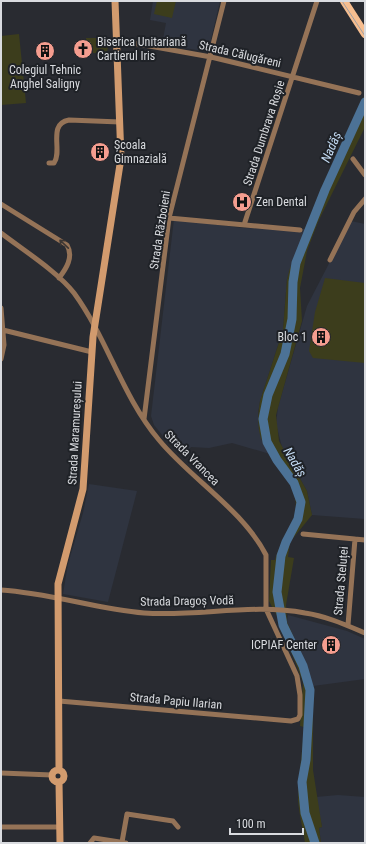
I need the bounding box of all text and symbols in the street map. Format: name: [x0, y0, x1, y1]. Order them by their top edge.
place label: Biserica Unitariană Cartierul Iris: [97, 35, 186, 63]
church icon: Biserica Unitariană Cartierul Iris: [72, 38, 94, 60]
street label: Strada Călugăreni: [198, 38, 282, 70]
building icon: Colegiul Tehnic Anghel Saligny: [34, 40, 56, 62]
place label: Colegiul Tehnic Anghel Saligny: [9, 63, 82, 91]
street label: Strada Dumbrava Roșie: [240, 78, 289, 188]
water label: Nadăș: [318, 129, 345, 165]
place label: Școala Gimnazială: [114, 138, 167, 166]
building icon: Școala Gimnazială: [89, 141, 111, 163]
street label: Strada Războieni: [147, 190, 173, 270]
hospital icon: Zen Dental: [231, 191, 253, 213]
place label: Zen Dental: [256, 195, 307, 209]
one-way arrow: [60, 240, 70, 250]
building icon: Bloc 1: [310, 326, 332, 348]
place label: Bloc 1: [277, 330, 307, 344]
street label: Strada Maramureșului: [65, 381, 86, 485]
street label: Strada Vrancea: [162, 428, 223, 489]
water label: Nadăș: [279, 444, 310, 480]
street label: Strada Steluței: [331, 546, 352, 616]
street label: Strada Dragoș Vodă: [140, 593, 234, 610]
building icon: ICPIAF Center: [320, 634, 342, 656]
place label: ICPIAF Center: [251, 638, 317, 652]
street label: Strada Papiu Ilarian: [129, 690, 223, 712]
scale bar: [230, 810, 303, 836]
text: 100 m: [236, 817, 266, 831]

